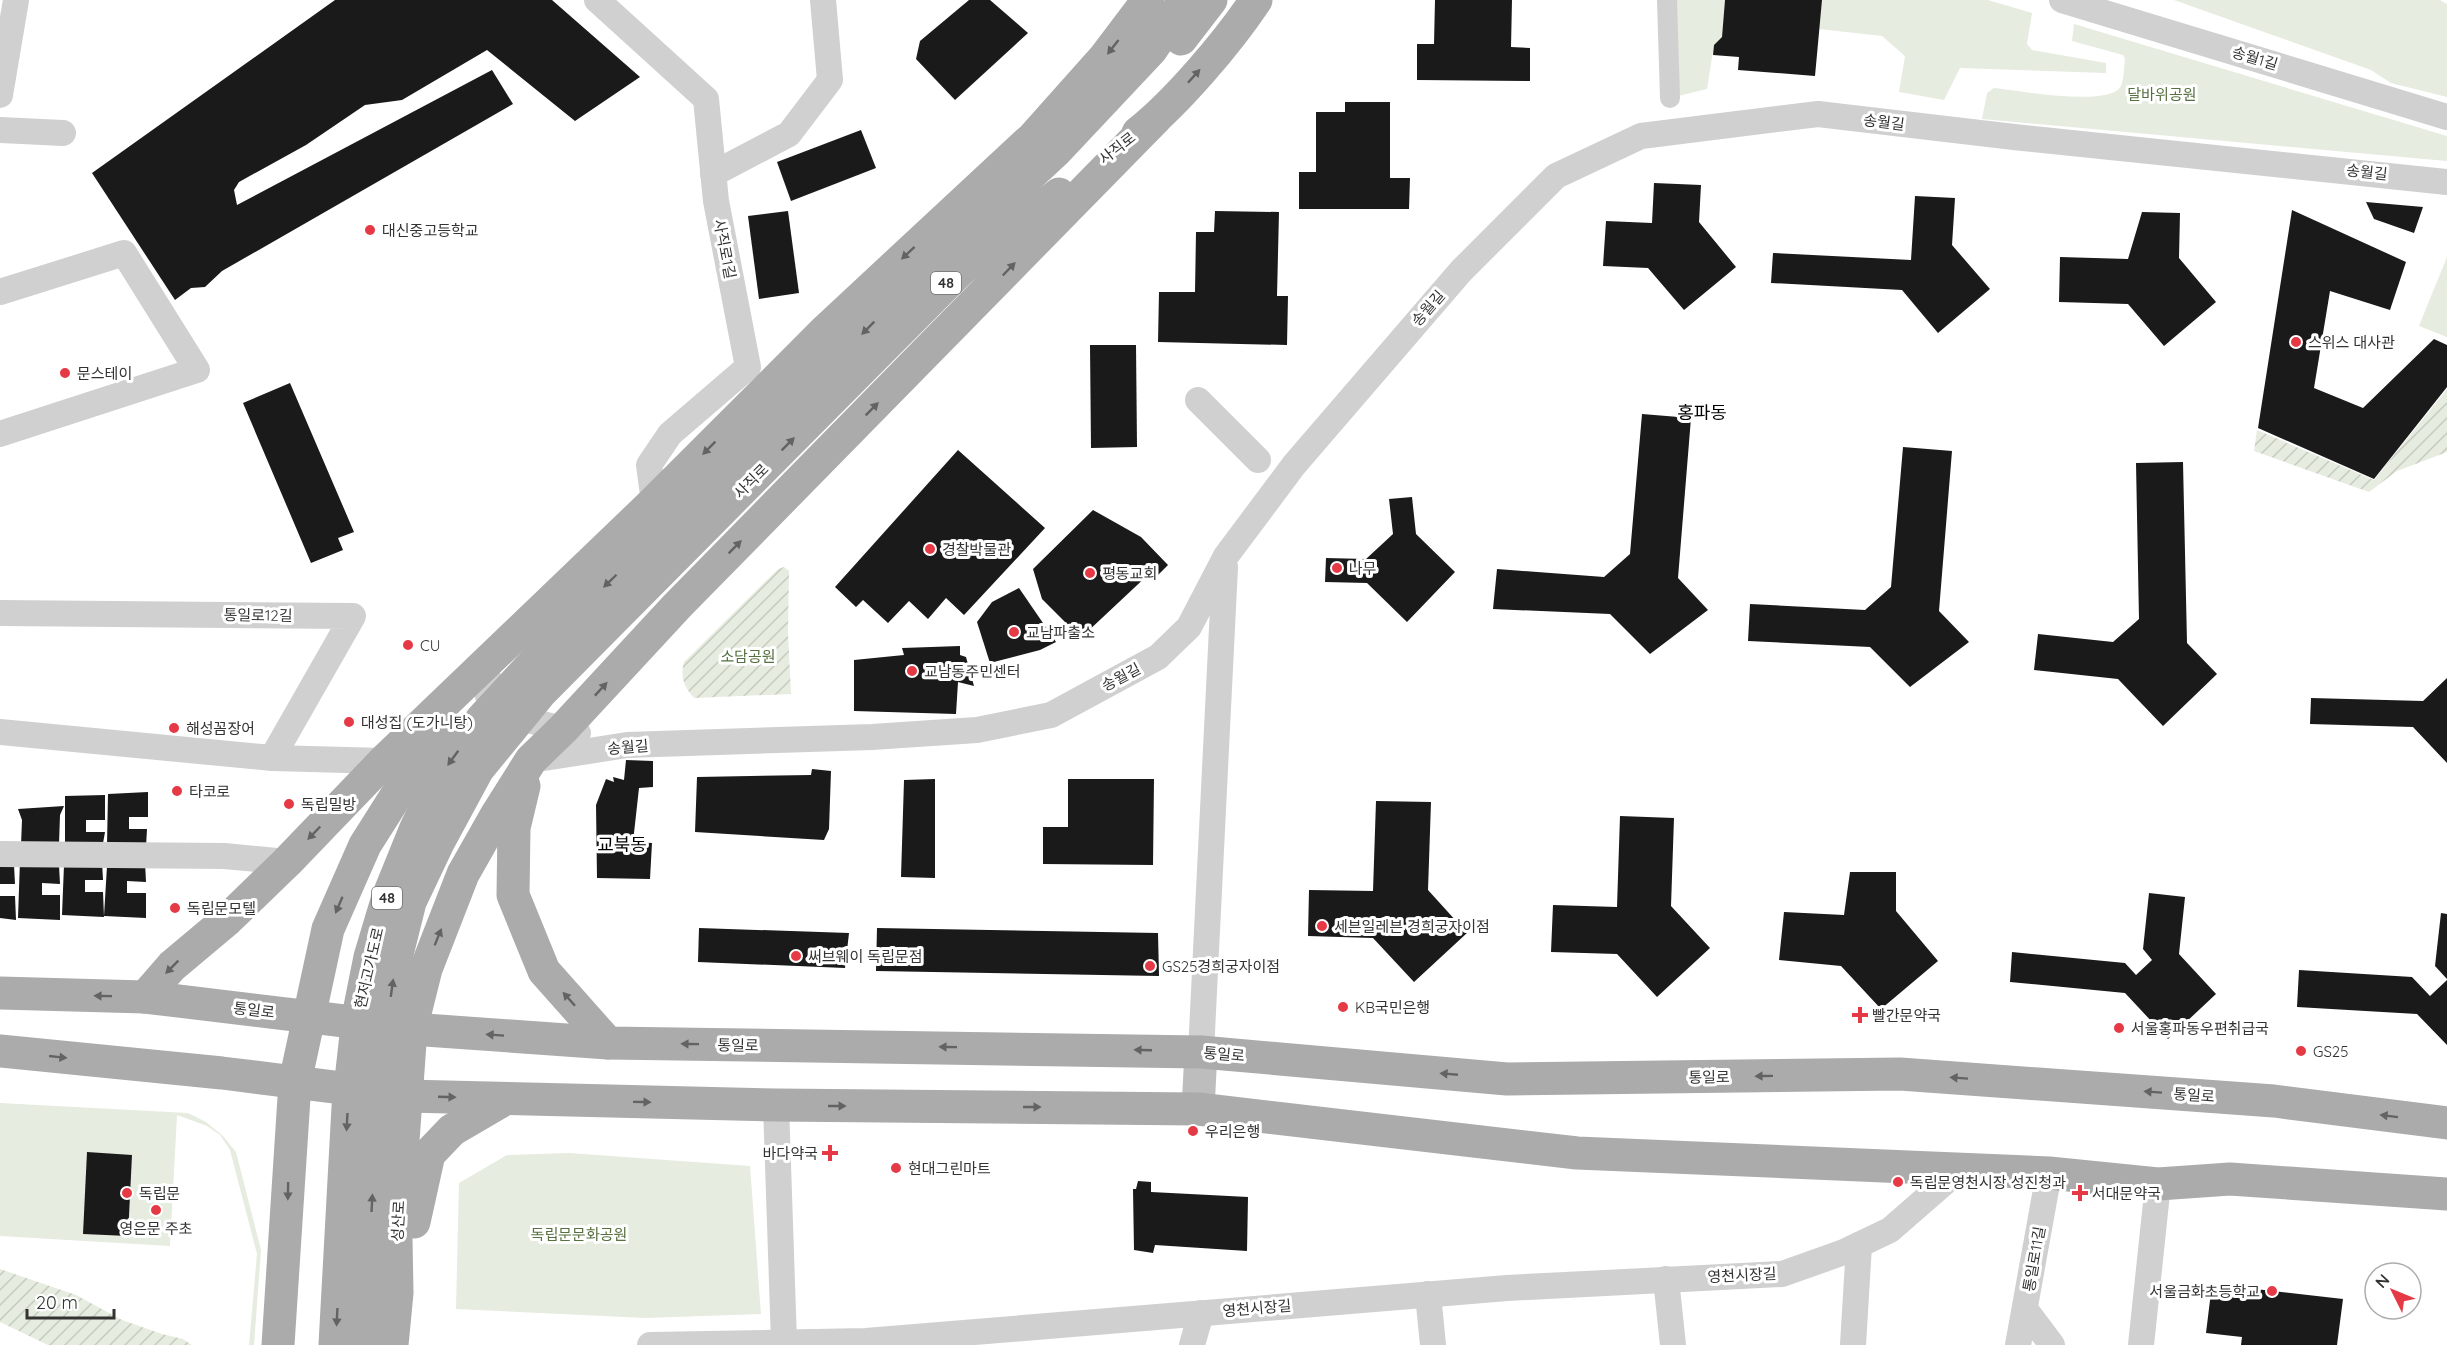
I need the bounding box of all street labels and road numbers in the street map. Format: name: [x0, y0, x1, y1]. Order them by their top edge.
street label: 송월1길: [2230, 42, 2280, 74]
street label: 송월길: [1862, 110, 1906, 134]
street label: 사직로: [1095, 128, 1139, 168]
street label: 송월길: [2345, 160, 2389, 184]
street label: 사직로1길: [710, 217, 740, 281]
road number: 48: [931, 272, 961, 294]
street label: 송월길: [1407, 286, 1449, 330]
street label: 사직로: [730, 460, 772, 502]
street label: 통일로12길: [223, 605, 293, 625]
street label: 송월길: [1098, 659, 1144, 695]
street label: 송월길: [607, 736, 649, 758]
road number: 48: [372, 887, 402, 909]
street label: 현저고가도로: [350, 926, 388, 1010]
street label: 통일로: [232, 998, 276, 1022]
street label: 통일로: [717, 1035, 759, 1055]
street label: 통일로: [1203, 1043, 1245, 1065]
street label: 통일로: [1688, 1067, 1730, 1087]
street label: 통일로: [2173, 1084, 2215, 1106]
street label: 성산로: [387, 1200, 409, 1242]
street label: 통일로11길: [2019, 1225, 2049, 1293]
street label: 영천시장길: [1707, 1264, 1777, 1286]
street label: 영천시장길: [1222, 1296, 1292, 1320]

